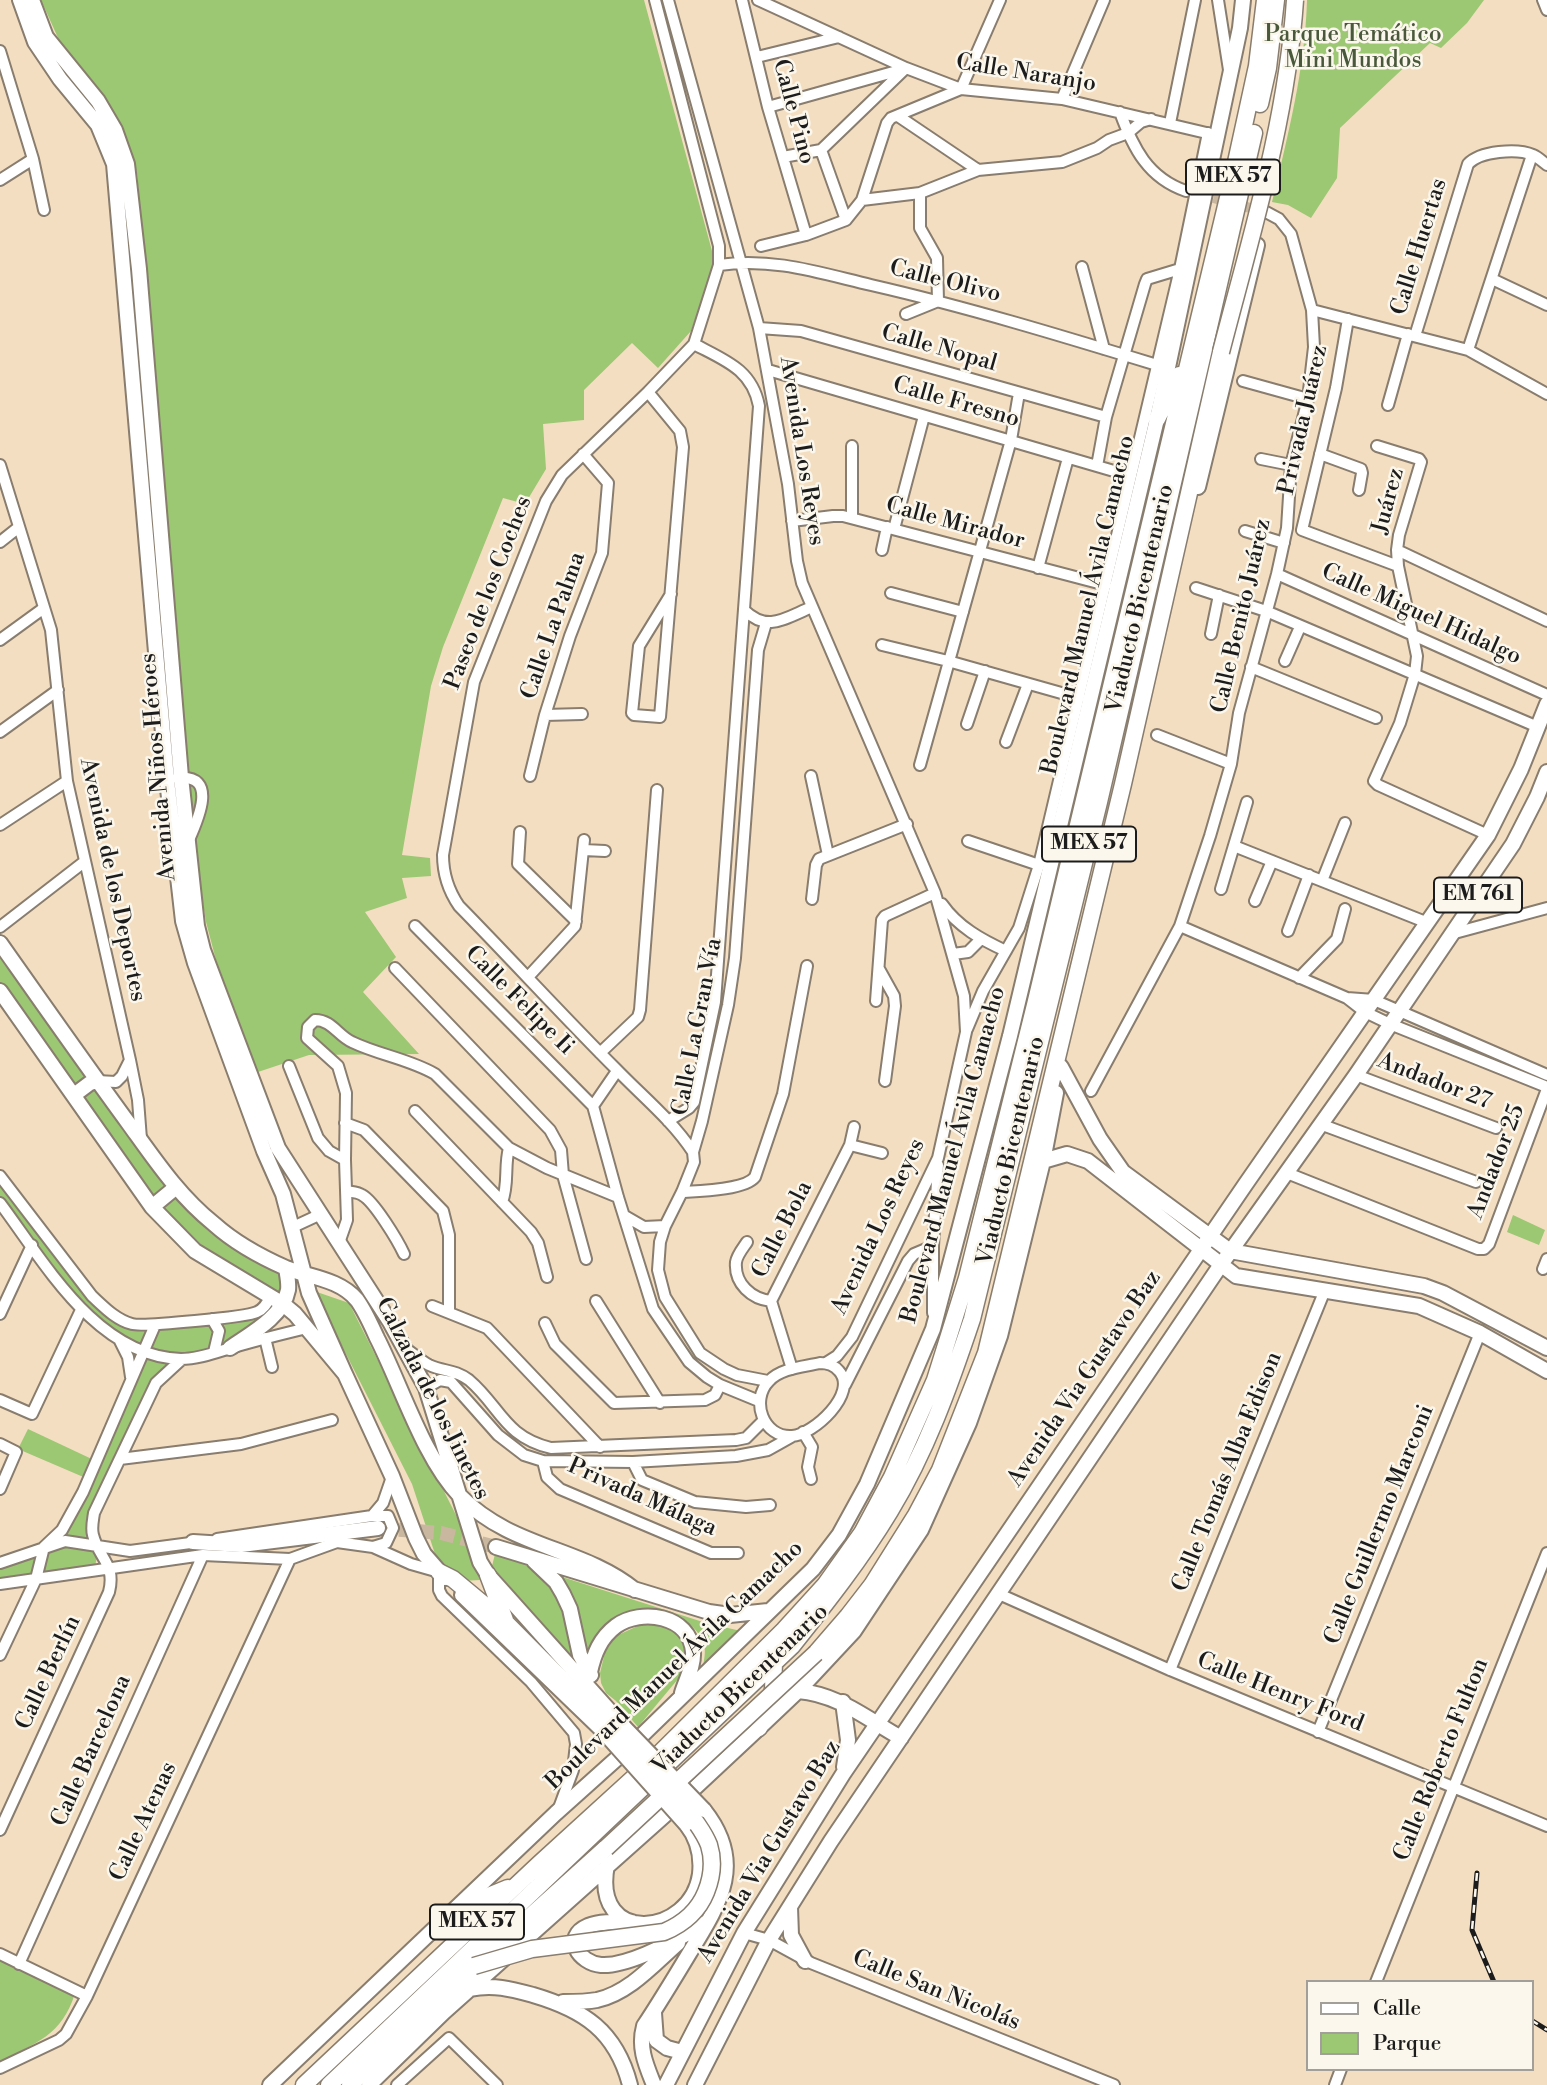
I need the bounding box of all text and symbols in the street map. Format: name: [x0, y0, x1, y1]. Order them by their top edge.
park label: Parque Temático Mini Mundos: [1264, 21, 1442, 75]
street label: Calle Naranjo: [954, 49, 1098, 99]
street label: Calle Pino: [766, 57, 820, 167]
road number: MEX 57: [1186, 160, 1280, 194]
street label: Calle Huertas: [1386, 175, 1454, 319]
street label: Calle Olivo: [887, 255, 1003, 309]
street label: Calle Nopal: [878, 319, 1000, 379]
street label: Privada Juárez: [1273, 342, 1335, 498]
street label: Avenida Los Reyes: [772, 355, 830, 547]
street label: Calle Fresno: [890, 372, 1022, 434]
street label: Boulevard Manuel Ávila Camacho: [1036, 433, 1142, 777]
street label: Juárez: [1367, 465, 1411, 537]
street label: Viaducto Bicentenario: [1101, 482, 1181, 716]
street label: Paseo de los Coches: [439, 492, 539, 694]
street label: Calle Mirador: [882, 492, 1028, 556]
street label: Calle Benito Juárez: [1206, 516, 1278, 716]
street label: Calle La Palma: [516, 549, 592, 703]
street label: Calle Miguel Hidalgo: [1317, 558, 1525, 672]
street label: Avenida Niños Héroes: [135, 652, 183, 882]
street label: Avenida de los Deportes: [73, 756, 151, 1004]
road number: MEX 57: [1042, 826, 1136, 862]
road number: EM 761: [1434, 878, 1522, 912]
street label: Calle La Gran Vía: [667, 936, 729, 1118]
street label: Calle Felipe Ii: [459, 941, 579, 1061]
street label: Boulevard Manuel Ávila Camacho: [896, 984, 1012, 1326]
street label: Viaducto Bicentenario: [972, 1034, 1052, 1268]
street label: Andador 27: [1373, 1048, 1495, 1116]
street label: Andador 25: [1463, 1101, 1531, 1223]
street label: Avenida Los Reyes: [826, 1135, 932, 1319]
street label: Calle Bola: [747, 1177, 819, 1283]
street label: Avenida Via Gustavo Baz: [1002, 1266, 1168, 1492]
street label: Calzada de los Jinetes: [369, 1293, 495, 1505]
street label: Calle Tomás Alba Edison: [1167, 1348, 1289, 1596]
street label: Calle Guillermo Marconi: [1319, 1401, 1441, 1649]
street label: Privada Málaga: [563, 1453, 721, 1543]
street label: Boulevard Manuel Ávila Camacho: [541, 1535, 809, 1797]
street label: Viaducto Bicentenario: [647, 1599, 835, 1781]
street label: Calle Berlín: [11, 1611, 87, 1735]
street label: Calle Henry Ford: [1193, 1647, 1367, 1739]
street label: Calle Roberto Fulton: [1389, 1655, 1495, 1865]
street label: Calle Barcelona: [46, 1671, 138, 1831]
street label: Avenida Via Gustavo Baz: [693, 1736, 847, 1968]
street label: Calle Atenas: [104, 1758, 184, 1886]
road number: MEX 57: [430, 1904, 524, 1940]
street label: Calle San Nicolás: [848, 1945, 1024, 2037]
legend: [1306, 1980, 1533, 2071]
text: Calle: [1373, 1996, 1421, 2022]
text: Parque: [1373, 2031, 1441, 2057]

